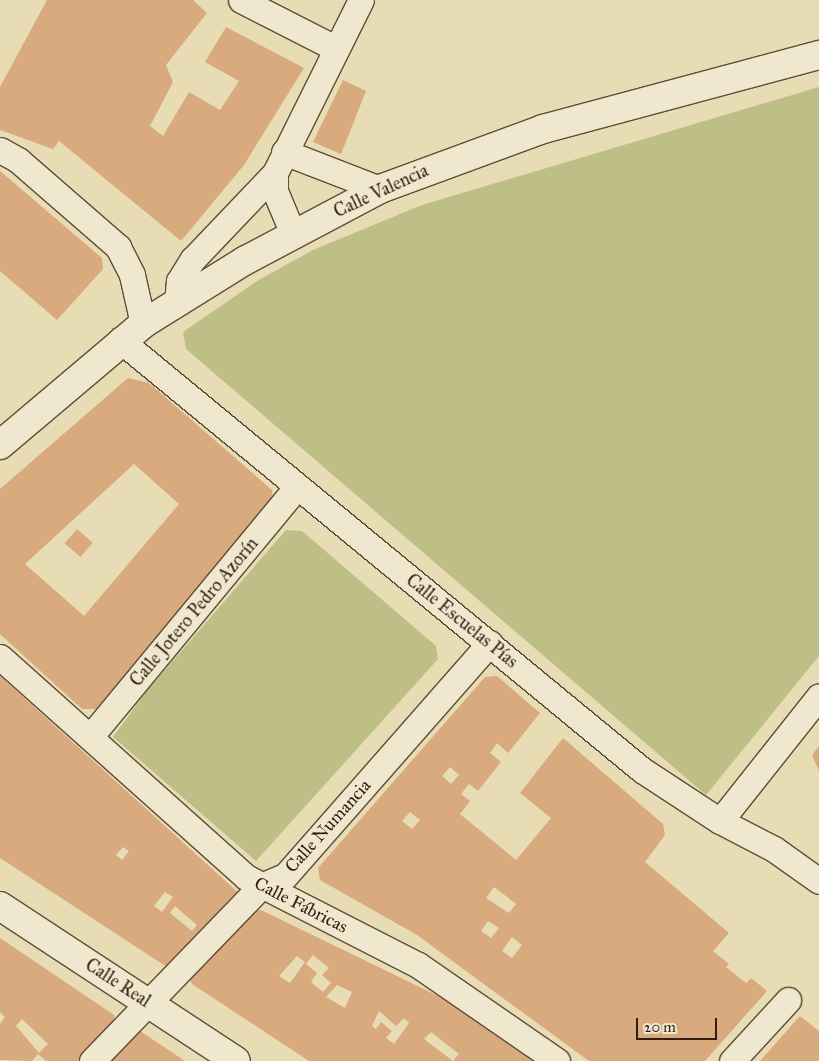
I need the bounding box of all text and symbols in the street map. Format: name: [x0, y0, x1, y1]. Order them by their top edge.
street label: Calle Valencia: [330, 160, 432, 222]
street label: Calle Jotero Pedro Azorín: [125, 533, 263, 691]
street label: Calle Escuelas Pías: [402, 569, 522, 673]
street label: Calle Numancia: [280, 775, 376, 877]
street label: Calle Fábricas: [251, 872, 351, 938]
street label: Calle Real: [81, 954, 155, 1012]
scale bar: [639, 1008, 720, 1040]
text: 20 m: [644, 1018, 676, 1036]

